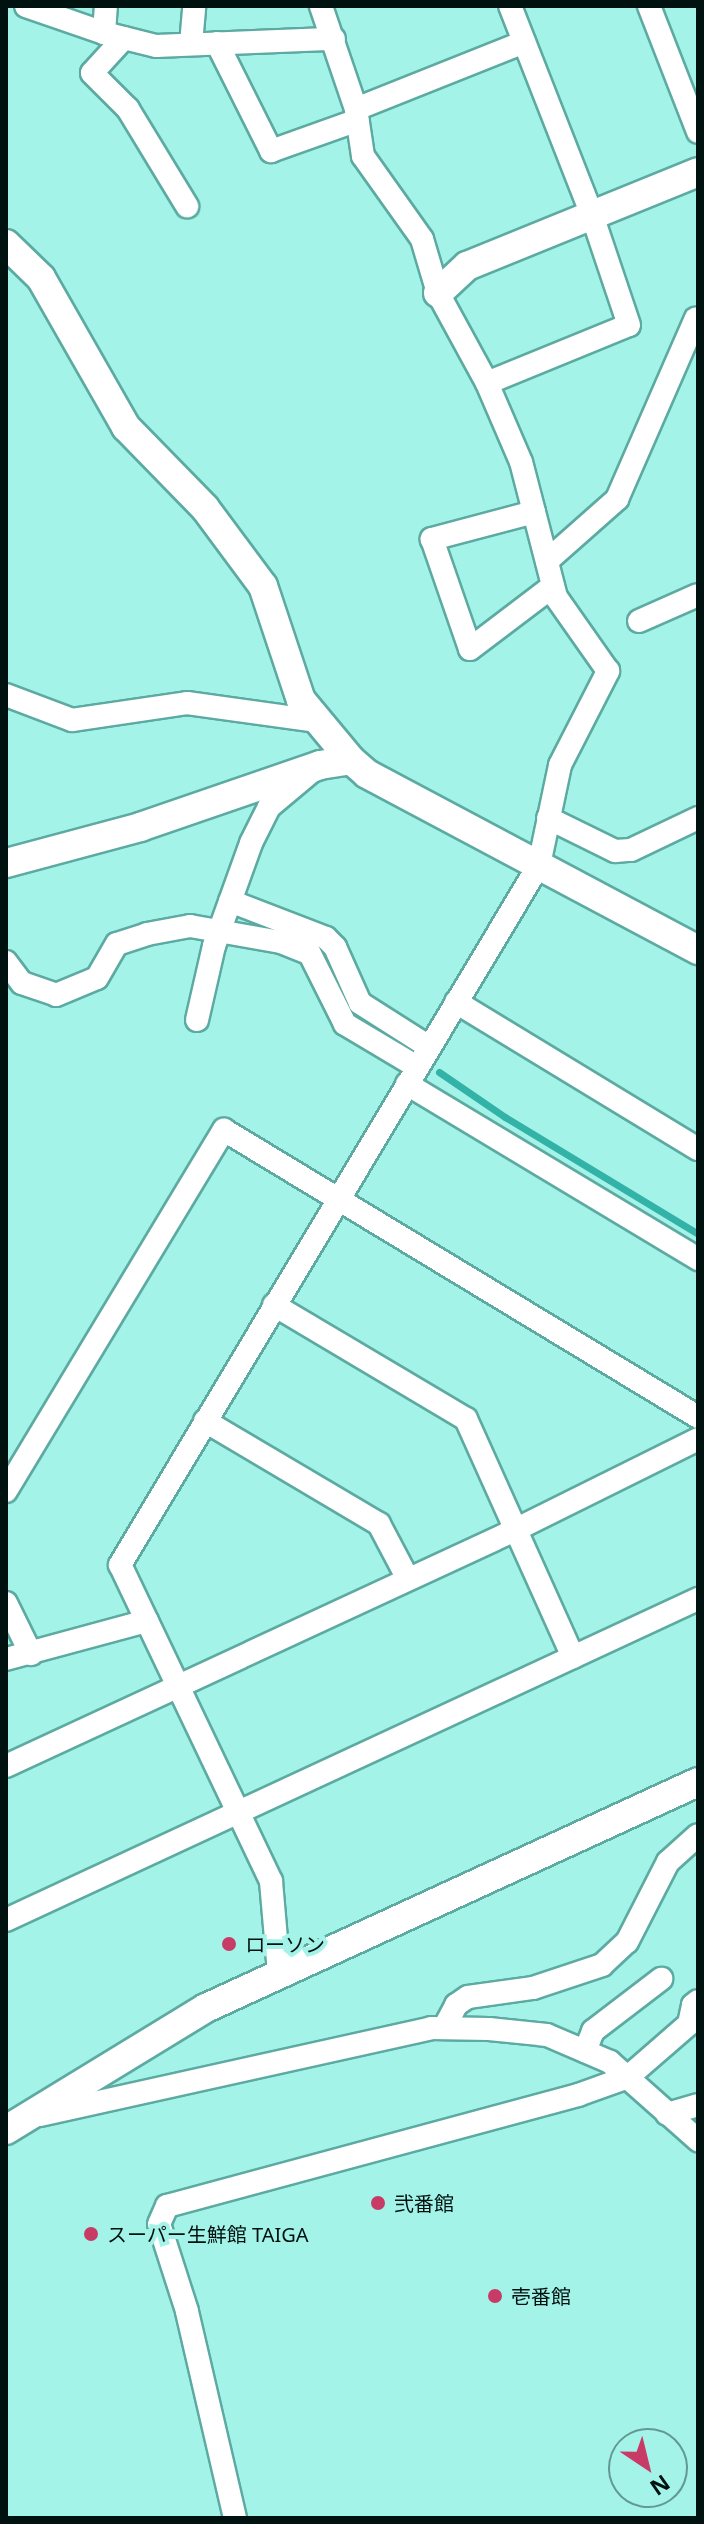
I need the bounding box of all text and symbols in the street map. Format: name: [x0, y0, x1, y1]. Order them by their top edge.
place label: ローソン: [245, 1932, 325, 1956]
marker: ローソン: [220, 1935, 238, 1953]
place label: 弐番館: [394, 2191, 454, 2215]
marker: 弐番館: [369, 2194, 387, 2212]
place label: スーパー生鮮館 TAIGA: [107, 2222, 309, 2246]
marker: スーパー生鮮館 TAIGA: [82, 2225, 100, 2243]
place label: 壱番館: [511, 2284, 571, 2308]
marker: 壱番館: [486, 2287, 504, 2305]
north arrow: [608, 2428, 688, 2508]
text: N: [645, 2469, 677, 2503]

